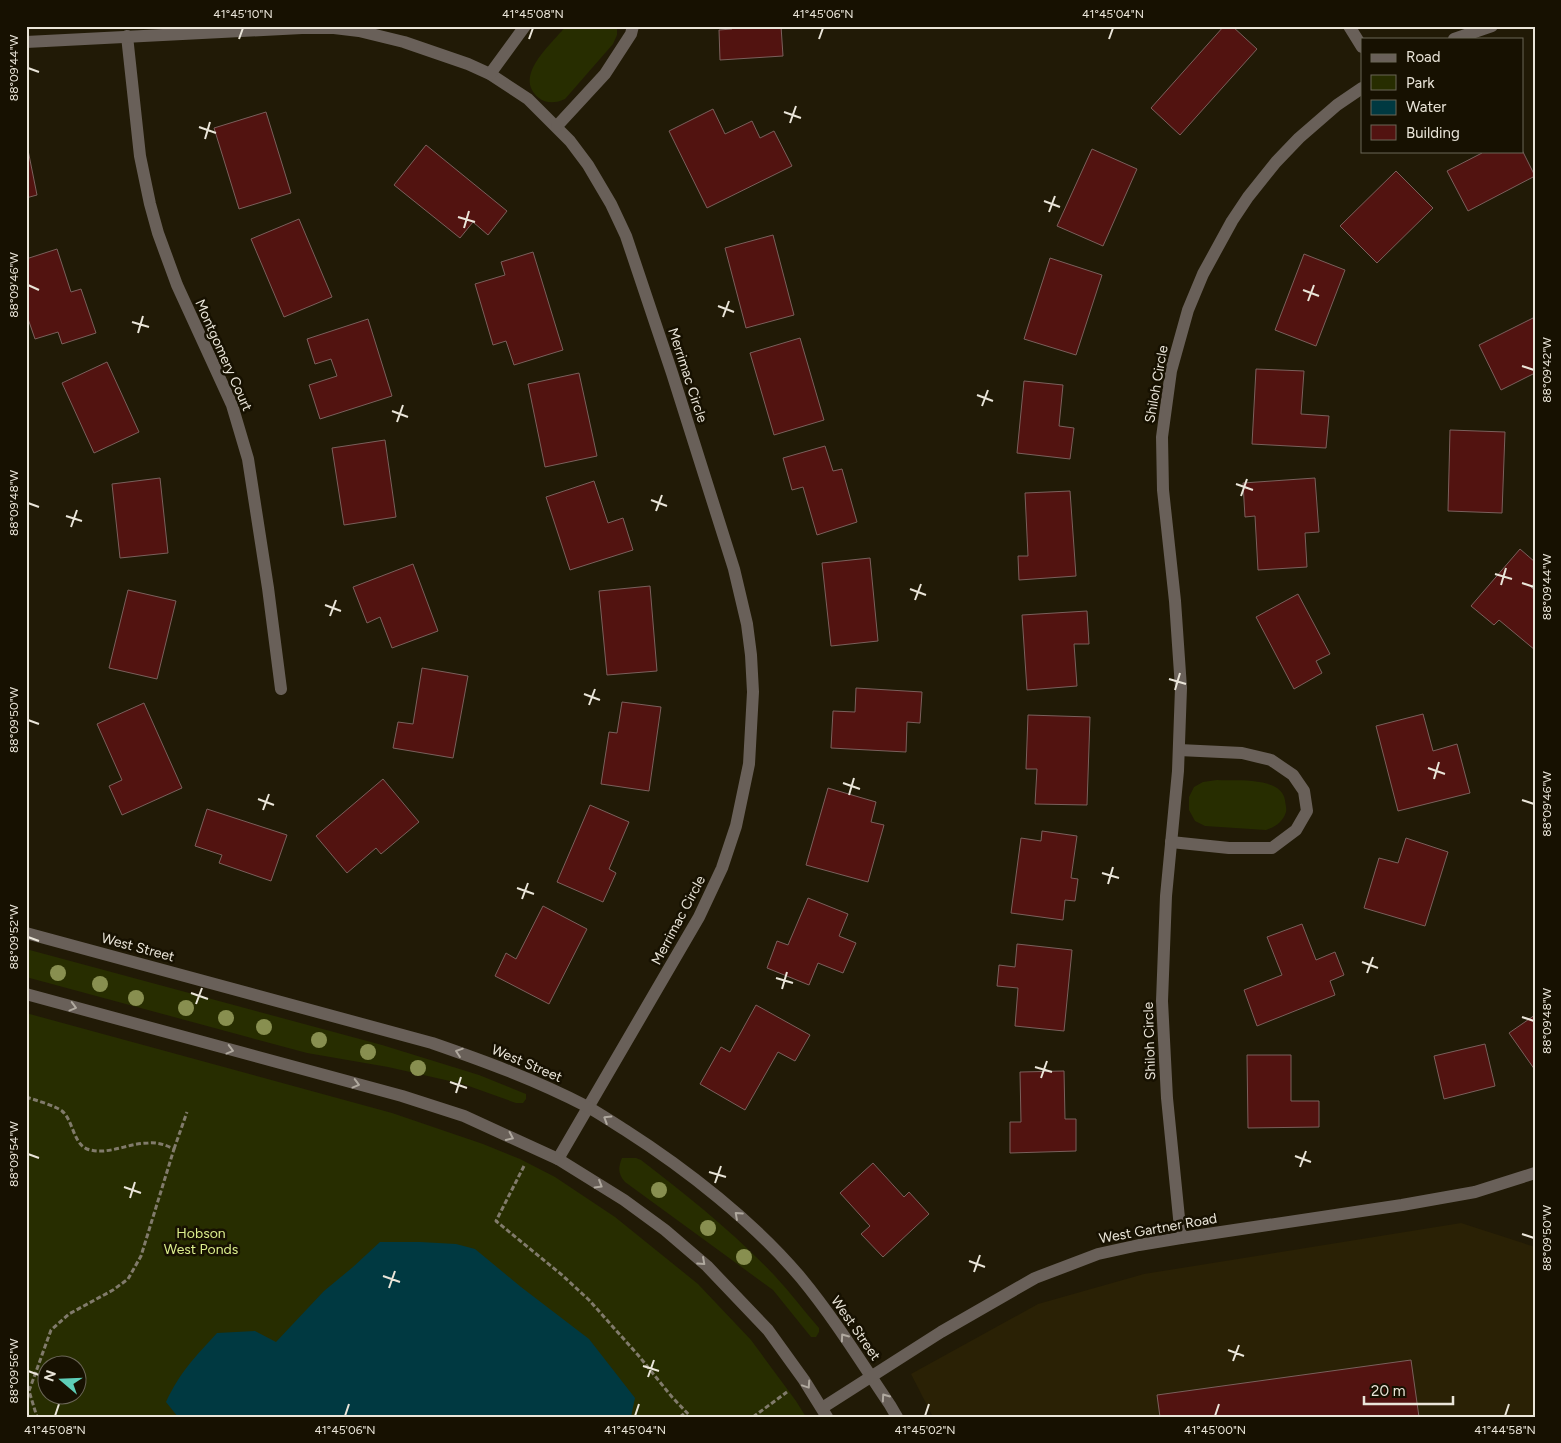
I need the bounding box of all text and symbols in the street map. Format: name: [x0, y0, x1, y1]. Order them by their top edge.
text: 41°45'10"N: [213, 7, 273, 21]
text: 41°45'08"N: [502, 7, 564, 21]
text: 41°45'06"N: [792, 7, 854, 21]
text: 41°45'04"N: [1082, 7, 1144, 21]
text: 88°09'44"W: [7, 34, 21, 101]
legend: [1361, 38, 1524, 152]
text: Road: [1406, 48, 1441, 66]
text: Park: [1406, 74, 1435, 92]
text: Water: [1406, 98, 1446, 116]
text: Building: [1406, 124, 1460, 142]
text: 88°09'46"W: [7, 252, 21, 318]
street label: Montgomery Court: [191, 297, 256, 414]
street label: Merrimac Circle: [664, 326, 711, 425]
text: 88°09'42"W: [1540, 337, 1554, 403]
street label: Shiloh Circle: [1141, 344, 1172, 424]
text: 88°09'48"W: [7, 469, 21, 536]
text: 88°09'44"W: [1540, 553, 1554, 620]
text: 88°09'50"W: [7, 687, 21, 753]
text: 88°09'46"W: [1540, 771, 1554, 837]
street label: Merrimac Circle: [648, 872, 709, 968]
text: 88°09'52"W: [7, 904, 21, 970]
street label: West Street: [99, 930, 176, 965]
text: 88°09'48"W: [1540, 987, 1554, 1054]
one-way arrow: [69, 1001, 77, 1011]
street label: Shiloh Circle: [1140, 1001, 1159, 1081]
street label: West Street: [489, 1041, 565, 1086]
one-way arrow: [225, 1044, 234, 1054]
one-way arrow: [455, 1048, 464, 1058]
one-way arrow: [352, 1078, 361, 1089]
one-way arrow: [603, 1115, 612, 1125]
text: 88°09'54"W: [7, 1121, 21, 1187]
one-way arrow: [505, 1130, 514, 1141]
one-way arrow: [594, 1178, 603, 1188]
text: 88°09'50"W: [1540, 1205, 1554, 1271]
street label: West Gartner Road: [1098, 1210, 1218, 1247]
one-way arrow: [734, 1212, 743, 1221]
park label: Hobson West Ponds: [164, 1225, 238, 1258]
one-way arrow: [696, 1256, 705, 1265]
street label: West Street: [827, 1293, 884, 1364]
one-way arrow: [841, 1333, 850, 1343]
text: 88°09'56"W: [7, 1338, 21, 1404]
north arrow: [38, 1356, 88, 1406]
text: N: [40, 1368, 60, 1384]
scale bar: [1364, 1373, 1452, 1405]
one-way arrow: [801, 1379, 810, 1389]
text: 20 m: [1371, 1382, 1405, 1400]
one-way arrow: [882, 1393, 891, 1402]
text: 41°45'08"N: [24, 1423, 86, 1437]
text: 41°45'06"N: [314, 1423, 376, 1437]
text: 41°45'04"N: [604, 1423, 666, 1437]
text: 41°45'02"N: [894, 1423, 956, 1437]
text: 41°45'00"N: [1184, 1423, 1246, 1437]
text: 41°44'58"N: [1474, 1423, 1536, 1437]

